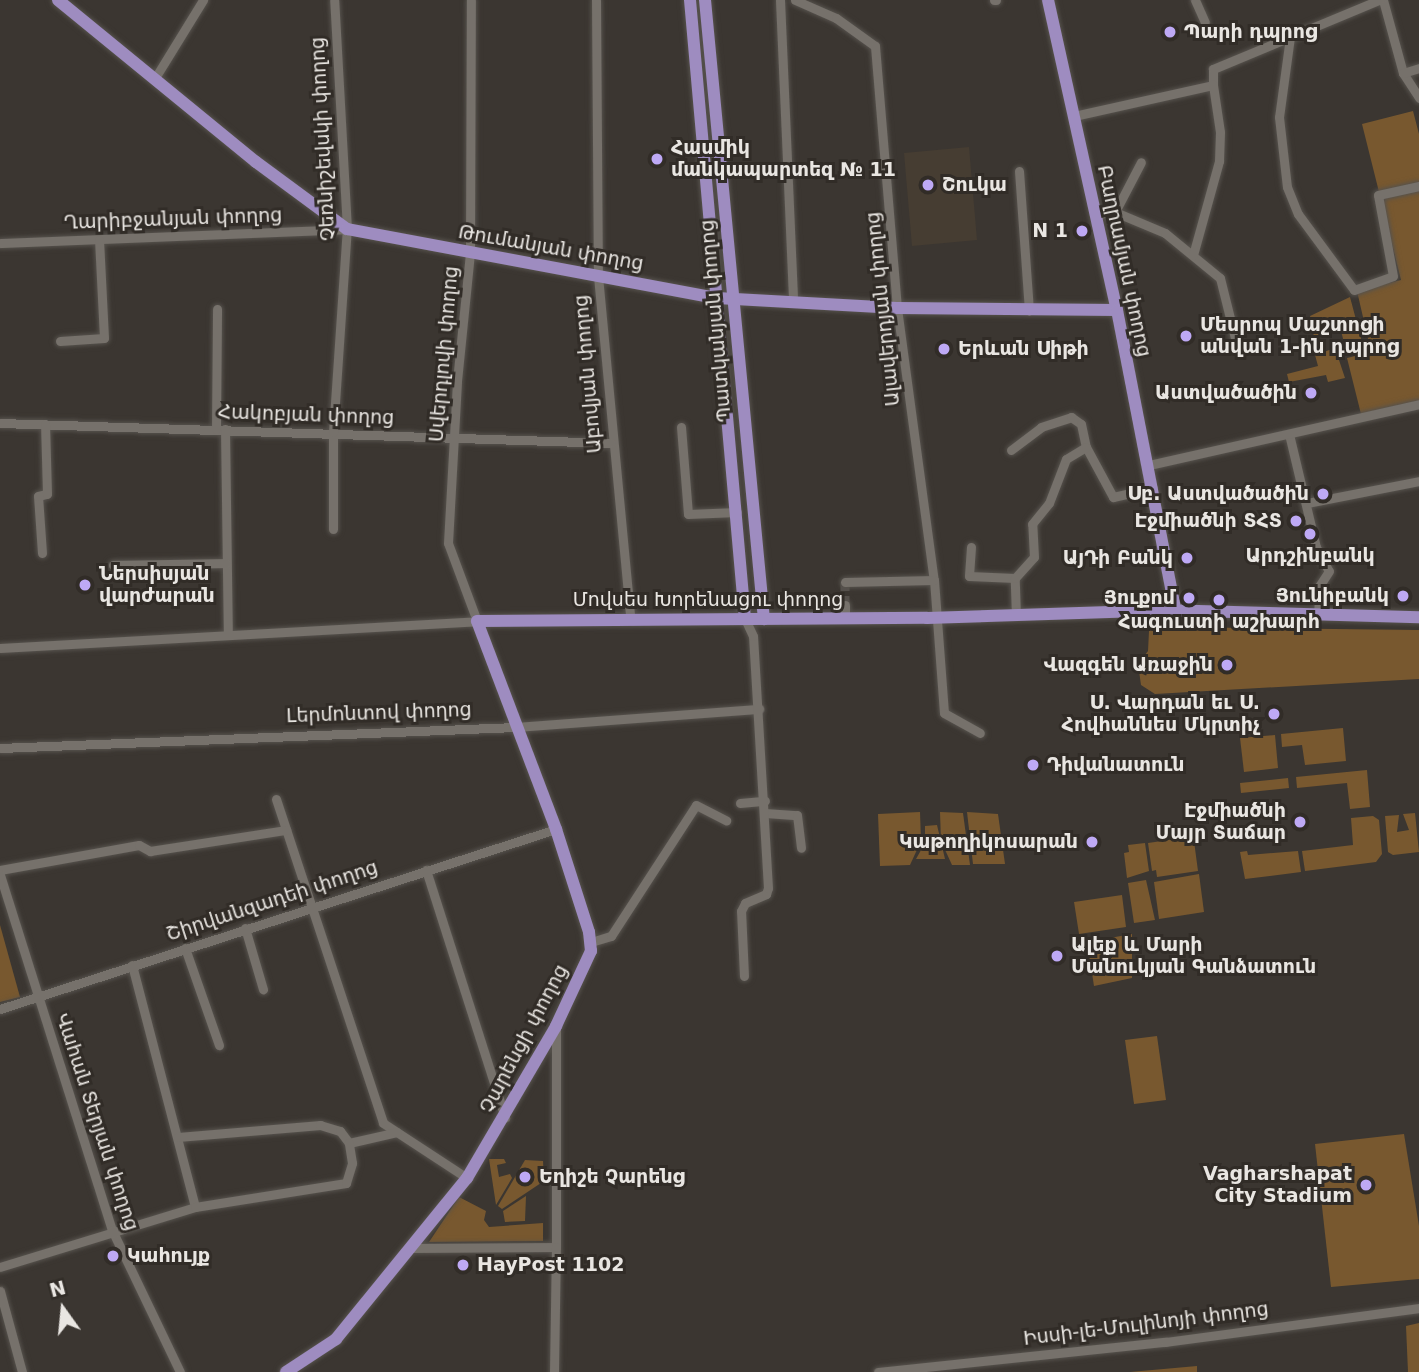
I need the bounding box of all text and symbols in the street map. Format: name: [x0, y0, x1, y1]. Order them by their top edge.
place label: Պարի դպրոց: [1184, 21, 1317, 43]
marker: Պարի դպրոց: [1162, 24, 1178, 40]
street label: Չեռնիշեվսկի փողոց: [306, 36, 340, 242]
place label: Հասմիկ մանկապարտեզ № 11: [671, 137, 896, 181]
marker: Հասմիկ մանկապարտեզ № 11: [649, 151, 665, 167]
street label: Բաղրամյան փողոց: [1093, 163, 1155, 359]
place label: Շուկա: [942, 174, 1007, 196]
marker: Շուկա: [920, 177, 936, 193]
street label: Ղարիբջանյան փողոց: [63, 204, 283, 234]
street label: Ալավերդյան փողոց: [861, 211, 905, 407]
street label: Պատկանյան փողոց: [696, 219, 736, 423]
street label: Թումանյան փողոց: [457, 220, 645, 276]
place label: N 1: [1032, 220, 1068, 242]
marker: N 1: [1074, 223, 1090, 239]
street label: Սվերդլովի փողոց: [425, 265, 463, 443]
street label: Աբովյան փողոց: [570, 294, 606, 454]
place label: Մեսրոպ Մաշտոցի անվան 1-ին դպրոց: [1200, 314, 1399, 358]
marker: Մեսրոպ Մաշտոցի անվան 1-ին դպրոց: [1178, 328, 1194, 344]
place label: Երևան Սիթի: [958, 338, 1089, 360]
marker: Երևան Սիթի: [936, 341, 952, 357]
place label: Աստվածածին: [1155, 382, 1297, 404]
marker: Աստվածածին: [1303, 385, 1319, 401]
street label: Հակոբյան փողոց: [217, 401, 395, 429]
place label: Սբ. Աստվածածին: [1127, 483, 1309, 505]
marker: Սբ. Աստվածածին: [1315, 486, 1331, 502]
place label: Էջմիածնի ՏՀՏ: [1135, 510, 1282, 532]
marker: Էջմիածնի ՏՀՏ: [1288, 513, 1304, 529]
marker: Արդշինբանկ: [1302, 526, 1318, 542]
place label: Արդշինբանկ: [1245, 545, 1375, 567]
place label: ԱյԴի Բանկ: [1063, 547, 1173, 569]
marker: ԱյԴի Բանկ: [1179, 550, 1195, 566]
place label: Ներսիսյան վարժարան: [99, 563, 215, 607]
marker: Ներսիսյան վարժարան: [77, 577, 93, 593]
place label: Յունիբանկ: [1276, 585, 1389, 607]
place label: Յուքոմ: [1104, 587, 1175, 609]
marker: Յունիբանկ: [1395, 588, 1411, 604]
street label: Մովսես Խորենացու փողոց: [573, 589, 843, 611]
marker: Յուքոմ: [1181, 590, 1197, 606]
marker: Հագուստի աշխարհ: [1211, 592, 1227, 608]
place label: Հագուստի աշխարհ: [1118, 611, 1320, 633]
place label: Վազգեն Առաջին: [1044, 654, 1213, 676]
marker: Վազգեն Առաջին: [1219, 657, 1235, 673]
place label: Ս. Վարդան եւ Ս. Հովհաննես Մկրտիչ: [1062, 692, 1260, 736]
street label: Լերմոնտով փողոց: [286, 698, 472, 728]
marker: Ս. Վարդան եւ Ս. Հովհաննես Մկրտիչ: [1266, 706, 1282, 722]
place label: Դիվանատուն: [1047, 754, 1184, 776]
marker: Դիվանատուն: [1025, 757, 1041, 773]
place label: Էջմիածնի Մայր Տաճար: [1155, 800, 1286, 844]
marker: Էջմիածնի Մայր Տաճար: [1292, 814, 1308, 830]
place label: Կաթողիկոսարան: [899, 831, 1078, 853]
marker: Կաթողիկոսարան: [1084, 834, 1100, 850]
street label: Շիրվանզադեի փողոց: [163, 856, 381, 946]
place label: Ալեք և Մարի Մանուկյան Գանձատուն: [1071, 934, 1316, 978]
marker: Ալեք և Մարի Մանուկյան Գանձատուն: [1049, 948, 1065, 964]
street label: Չարենցի փողոց: [475, 961, 573, 1117]
street label: Վահան Տերյան փողոց: [51, 1010, 143, 1234]
place label: Vagharshapat City Stadium: [1203, 1163, 1352, 1207]
place label: Եղիշե Չարենց: [539, 1166, 685, 1188]
marker: Եղիշե Չարենց: [517, 1169, 533, 1185]
marker: Vagharshapat City Stadium: [1358, 1177, 1374, 1193]
place label: Կահույք: [127, 1245, 210, 1267]
marker: Կահույք: [105, 1248, 121, 1264]
place label: HayPost 1102: [477, 1254, 624, 1276]
marker: HayPost 1102: [455, 1257, 471, 1273]
north arrow: [28, 1274, 98, 1344]
text: N: [47, 1276, 68, 1301]
street label: Իսսի-լե-Մուլինոյի փողոց: [1022, 1298, 1270, 1350]

